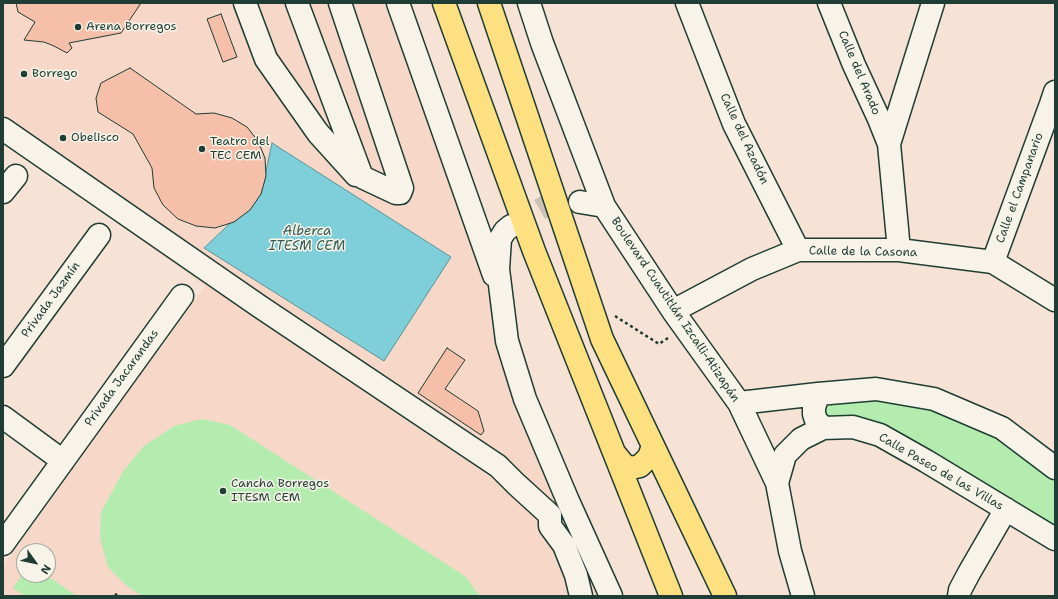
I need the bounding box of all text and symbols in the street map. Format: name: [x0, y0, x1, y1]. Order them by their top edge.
place label: Arena Borregos: [86, 20, 177, 34]
marker: Arena Borregos: [73, 22, 83, 32]
street label: Calle del Arado: [835, 29, 883, 117]
place label: Borrego: [32, 67, 78, 81]
marker: Borrego: [19, 69, 29, 79]
street label: Calle del Azadón: [717, 91, 771, 187]
place label: Obelisco: [71, 131, 119, 145]
street label: Calle el Campanario: [993, 131, 1047, 245]
marker: Obelisco: [58, 133, 68, 143]
place label: Teatro del TEC CEM: [210, 135, 269, 163]
marker: Teatro del TEC CEM: [197, 144, 207, 154]
street label: Boulevard Cuautitlán Izcalli-Atizapán: [608, 215, 742, 405]
water label: Alberca ITESM CEM: [269, 224, 345, 255]
street label: Calle de la Casona: [809, 244, 917, 260]
street label: Privada Jazmín: [19, 259, 83, 341]
street label: Privada Jacarandas: [82, 327, 162, 429]
street label: Calle Paseo de las Villas: [876, 430, 1006, 514]
place label: Cancha Borregos ITESM CEM: [231, 477, 329, 505]
marker: Cancha Borregos ITESM CEM: [218, 486, 228, 496]
north arrow: [16, 543, 56, 583]
text: N: [37, 562, 54, 577]

